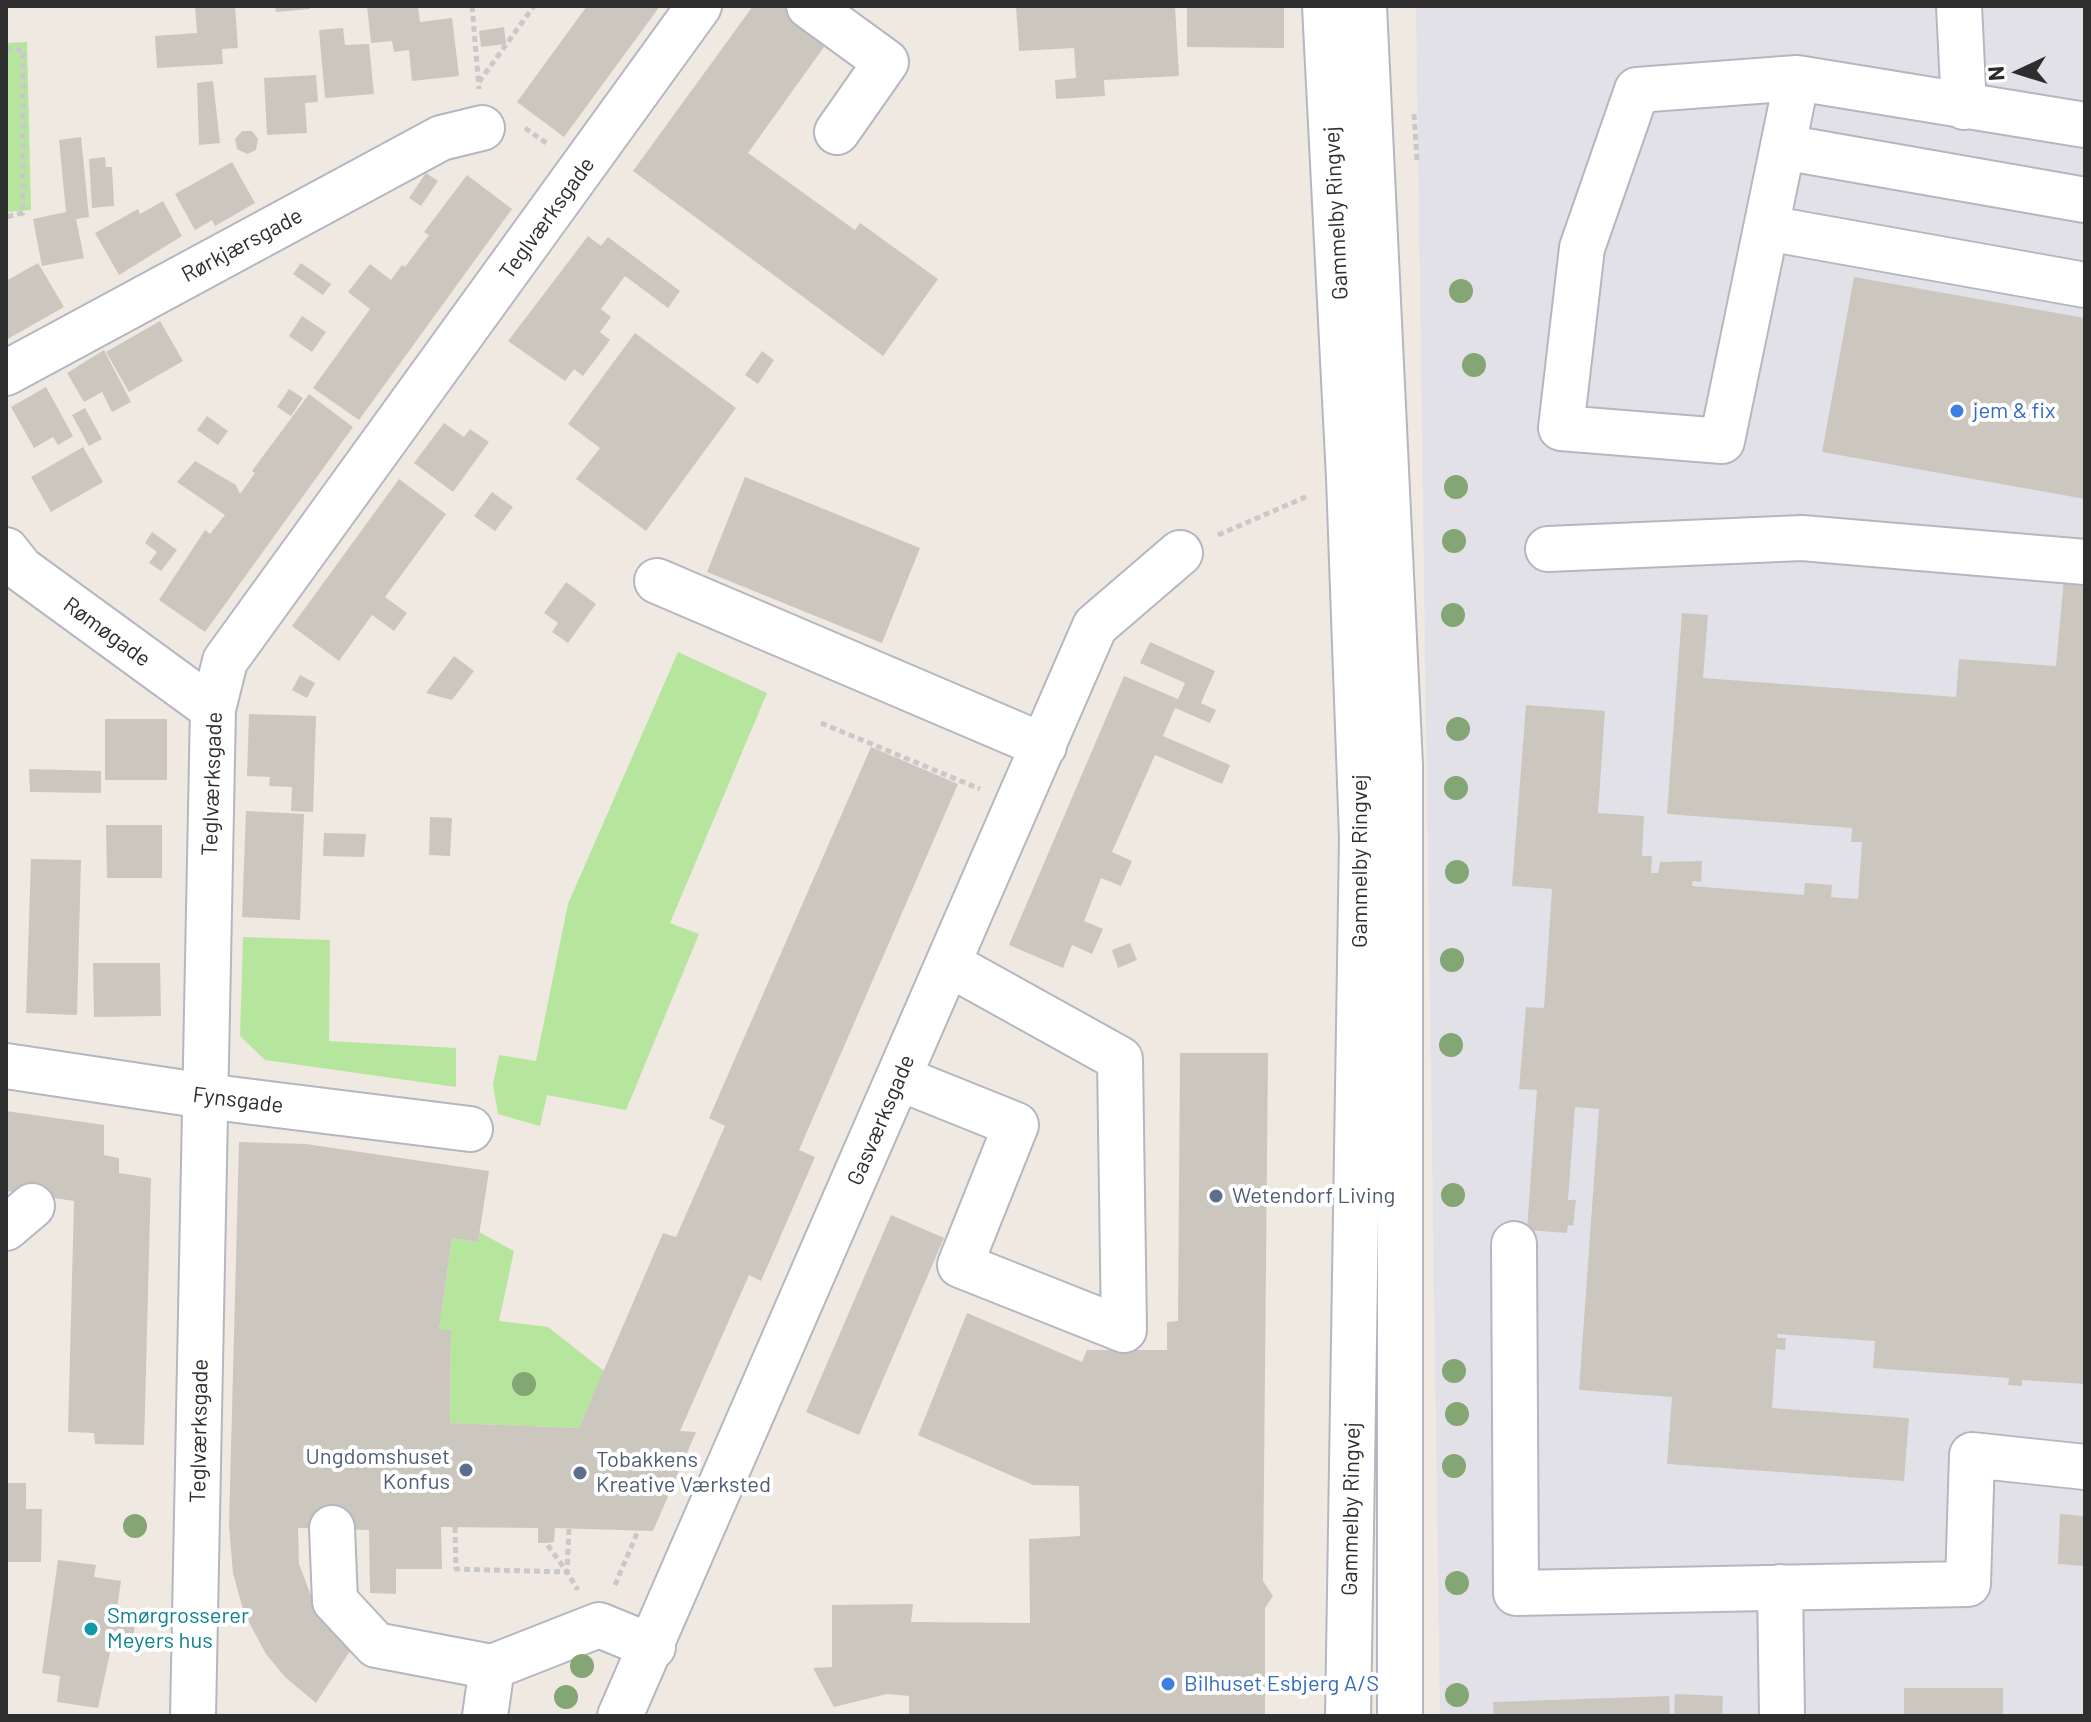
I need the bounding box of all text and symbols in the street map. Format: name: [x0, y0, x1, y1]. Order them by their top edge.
north arrow: [1979, 32, 2059, 112]
text: N: [1982, 65, 2009, 82]
street label: Gammelby Ringvej: [1318, 125, 1354, 301]
street label: Teglværksgade: [494, 152, 600, 284]
street label: Rørkjærsgade: [177, 202, 307, 288]
place label: jem & fix: [1973, 398, 2056, 424]
marker: jem & fix: [1948, 402, 1966, 420]
street label: Rømøgade: [58, 592, 156, 672]
street label: Teglværksgade: [196, 711, 228, 857]
street label: Gammelby Ringvej: [1347, 774, 1373, 948]
street label: Gasværksgade: [842, 1051, 920, 1189]
street label: Fynsgade: [191, 1081, 285, 1119]
place label: Wetendorf Living: [1232, 1183, 1395, 1209]
marker: Wetendorf Living: [1207, 1187, 1225, 1205]
street label: Teglværksgade: [185, 1359, 213, 1503]
street label: Gammelby Ringvej: [1336, 1422, 1366, 1596]
place label: Ungdomshuset Konfus: [306, 1444, 450, 1496]
place label: Tobakkens Kreative Værksted: [596, 1447, 771, 1498]
marker: Ungdomshuset Konfus: [457, 1461, 475, 1479]
marker: Tobakkens Kreative Værksted: [571, 1464, 589, 1482]
place label: Smørgrosserer Meyers hus: [107, 1603, 249, 1654]
marker: Smørgrosserer Meyers hus: [82, 1620, 100, 1638]
place label: Bilhuset Esbjerg A/S: [1184, 1671, 1379, 1697]
marker: Bilhuset Esbjerg A/S: [1159, 1675, 1177, 1693]

